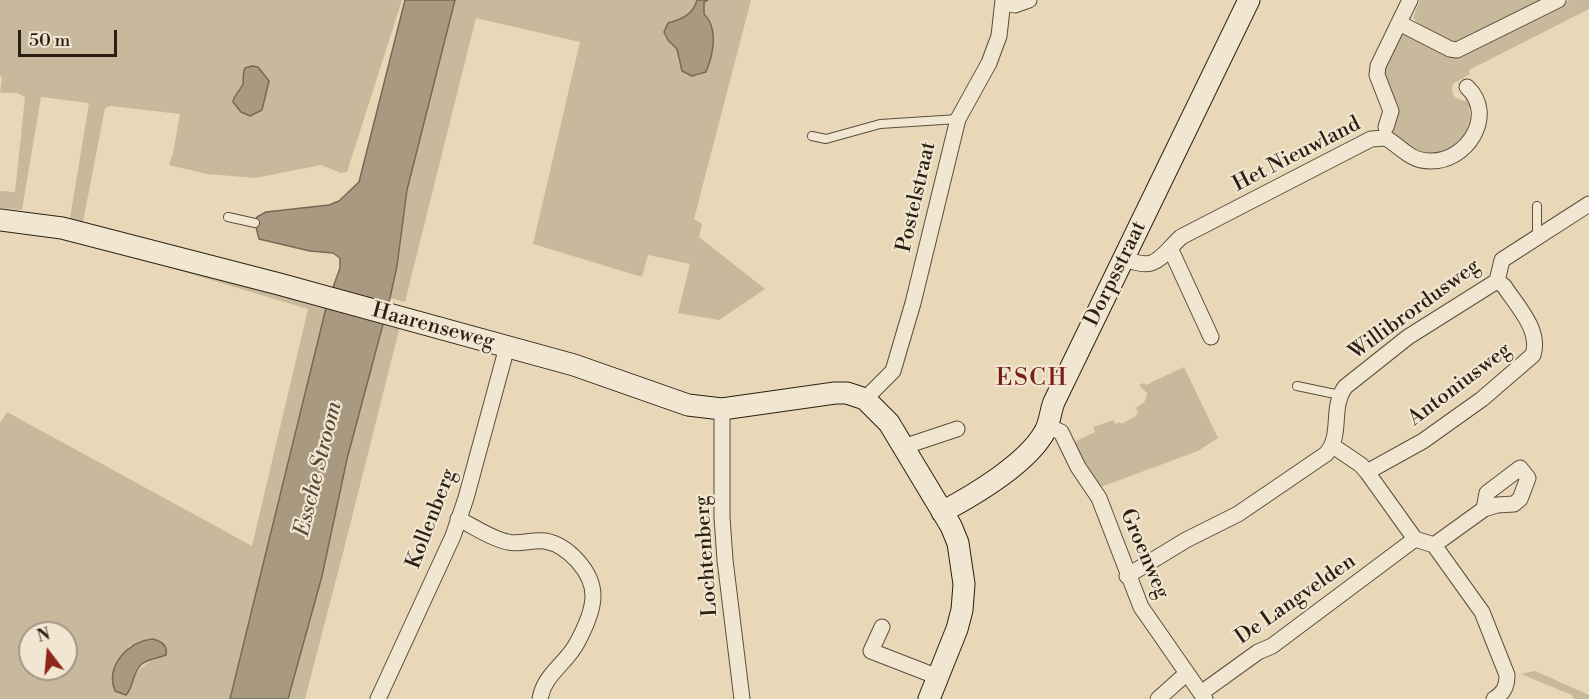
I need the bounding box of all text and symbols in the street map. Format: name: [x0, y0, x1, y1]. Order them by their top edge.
scale bar: [21, 18, 120, 56]
text: 50 m: [29, 29, 70, 52]
street label: Het Nieuwland: [1229, 112, 1365, 198]
street label: Postelstraat: [892, 139, 942, 255]
street label: Dorpsstraat: [1080, 217, 1152, 331]
street label: Willibrordusweg: [1345, 254, 1485, 366]
street label: Haarenseweg: [369, 299, 497, 355]
street label: Antoniusweg: [1403, 338, 1517, 432]
district label: ESCH: [996, 365, 1068, 393]
water label: Essche Stroom: [290, 399, 348, 539]
street label: Kollenberg: [401, 466, 463, 572]
street label: Lochtenberg: [690, 495, 724, 617]
street label: Groenweg: [1114, 505, 1174, 603]
street label: De Langvelden: [1231, 549, 1361, 651]
north arrow: [18, 621, 78, 681]
text: N: [35, 624, 52, 647]

